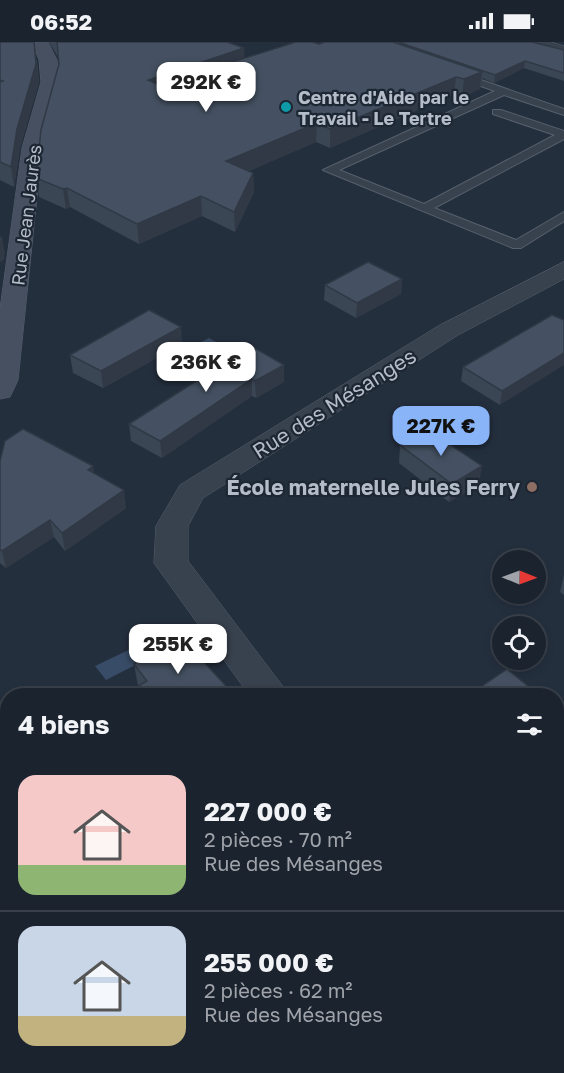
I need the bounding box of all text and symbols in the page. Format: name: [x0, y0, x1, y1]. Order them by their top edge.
text: 06:52: [30, 8, 92, 35]
pin: 292K €: [157, 62, 255, 113]
text: 292K €: [171, 69, 241, 93]
place label: Centre d'Aide par le Travail - Le Tertre: [298, 86, 469, 129]
marker: Centre d'Aide par le Travail - Le Tertre: [279, 100, 293, 114]
street label: Rue Jean Jaurès: [6, 143, 46, 287]
pin: 236K €: [157, 342, 255, 393]
street label: Rue des Mésanges: [247, 342, 421, 464]
text: 236K €: [171, 349, 241, 373]
pin: 227K €: [392, 406, 490, 457]
text: 227K €: [407, 413, 475, 437]
place label: École maternelle Jules Ferry: [227, 474, 520, 500]
marker: École maternelle Jules Ferry: [525, 480, 539, 494]
north arrow: [492, 550, 546, 604]
map controls: [492, 550, 546, 670]
button: locate: [492, 616, 546, 670]
pin: 255K €: [129, 624, 227, 675]
text: 255K €: [143, 631, 213, 655]
icon: filters: [513, 708, 546, 741]
text: 4 biens: [18, 709, 110, 740]
text: 227 000 €: [204, 796, 332, 827]
icon: home: [66, 799, 138, 871]
text: 2 pièces · 70 m²: [204, 827, 352, 851]
text: Rue des Mésanges: [204, 851, 383, 875]
text: 255 000 €: [204, 947, 334, 978]
icon: home: [66, 950, 138, 1022]
text: 2 pièces · 62 m²: [204, 978, 353, 1002]
text: Rue des Mésanges: [204, 1002, 383, 1026]

